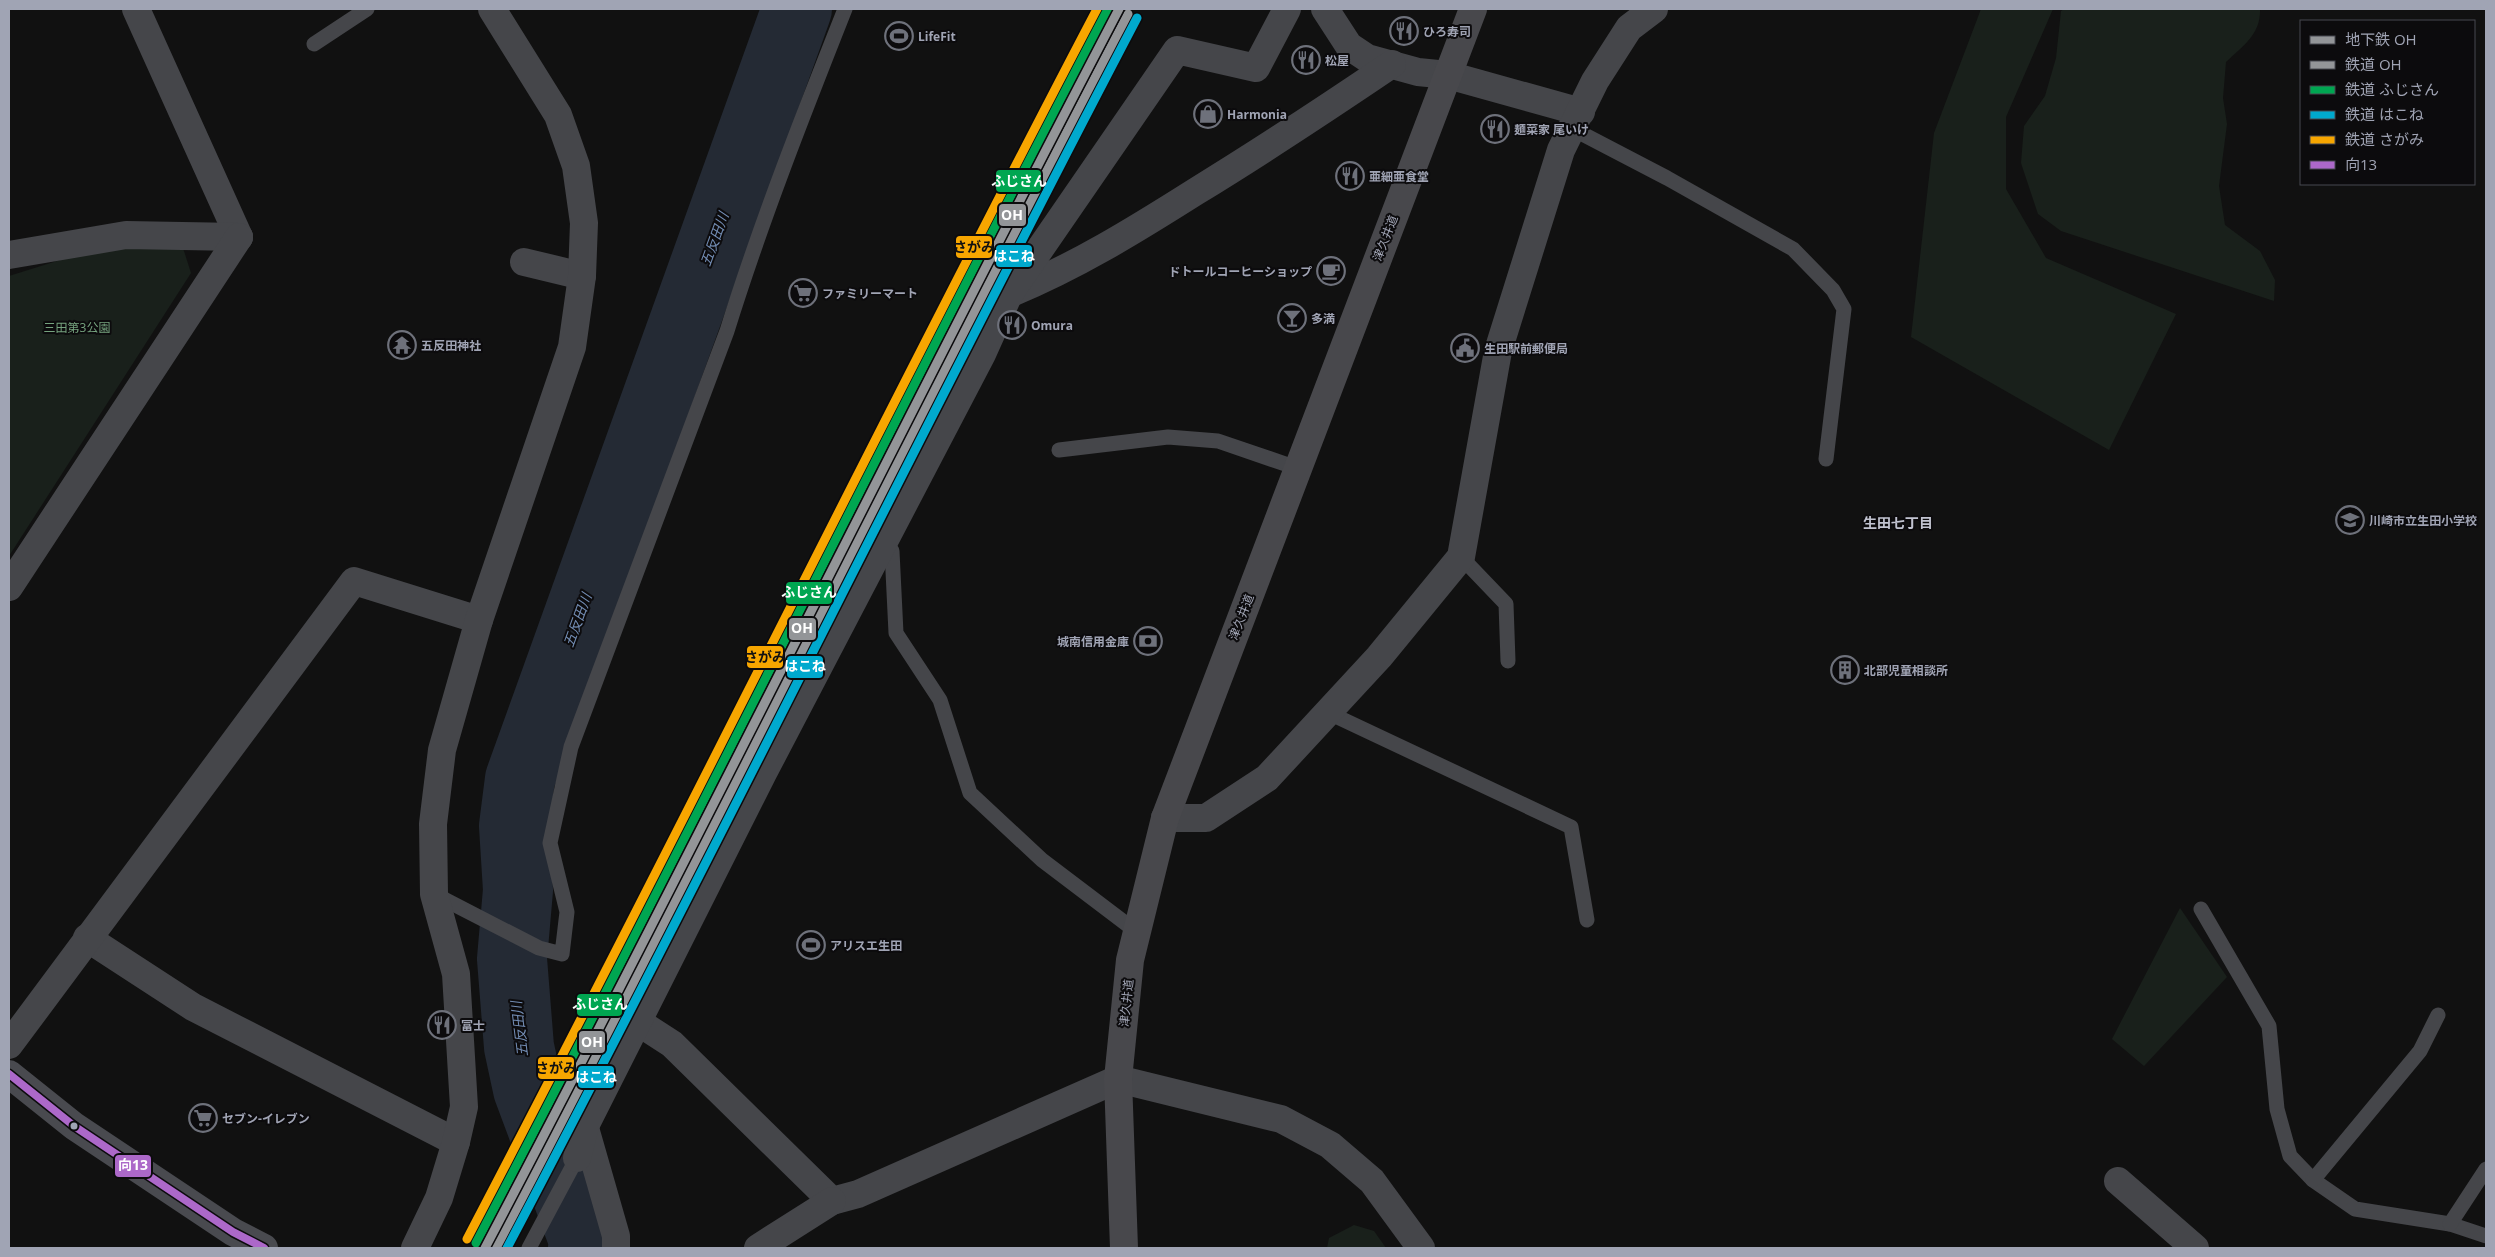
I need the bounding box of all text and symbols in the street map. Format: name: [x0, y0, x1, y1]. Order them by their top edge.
restaurant icon: ひろ寿司: [1389, 16, 1419, 46]
legend: [2300, 20, 2475, 185]
sports icon: LifeFit: [884, 21, 914, 51]
place label: ひろ寿司: [1423, 23, 1471, 40]
place label: LifeFit: [918, 28, 956, 45]
text: 地下鉄 OH: [2345, 29, 2417, 49]
restaurant icon: 松屋: [1291, 45, 1321, 75]
place label: 松屋: [1325, 52, 1349, 69]
text: 鉄道 OH: [2345, 54, 2402, 74]
text: 鉄道 ふじさん: [2345, 79, 2439, 99]
shop icon: Harmonia: [1193, 99, 1223, 129]
text: 鉄道 はこね: [2345, 104, 2424, 124]
place label: Harmonia: [1227, 106, 1287, 123]
restaurant icon: 麺菜家 尾いけ: [1480, 114, 1510, 144]
place label: 麺菜家 尾いけ: [1514, 121, 1589, 138]
text: 鉄道 さがみ: [2345, 129, 2424, 149]
text: 向13: [2345, 154, 2377, 174]
restaurant icon: 亜細亜食堂: [1335, 161, 1365, 191]
place label: 亜細亜食堂: [1369, 168, 1429, 185]
line badge: ふじさん: [995, 169, 1042, 193]
text: ふじさん: [991, 171, 1047, 190]
line badge: OH: [998, 203, 1027, 227]
text: OH: [1001, 205, 1023, 224]
water label: 五反田川: [695, 208, 733, 269]
street label: 津久井道: [1368, 213, 1402, 263]
line badge: さがみ: [955, 235, 993, 259]
text: さがみ: [953, 237, 995, 256]
line badge: はこね: [995, 244, 1033, 268]
text: はこね: [993, 246, 1035, 265]
cafe icon: ドトールコーヒーショップ: [1316, 256, 1346, 286]
place label: ドトールコーヒーショップ: [1168, 263, 1312, 280]
supermarket icon: ファミリーマート: [788, 278, 818, 308]
place label: ファミリーマート: [822, 285, 918, 302]
bar icon: 多満: [1277, 303, 1307, 333]
restaurant icon: Omura: [997, 310, 1027, 340]
place label: 多満: [1311, 310, 1335, 327]
place label: Omura: [1031, 317, 1073, 334]
park label: 三田第3公園: [44, 319, 110, 336]
temple icon: 五反田神社: [387, 330, 417, 360]
public building icon: 生田駅前郵便局: [1450, 333, 1480, 363]
place label: 五反田神社: [421, 337, 481, 354]
place label: 生田駅前郵便局: [1484, 340, 1568, 357]
school or university icon: 川崎市立生田小学校: [2335, 505, 2365, 535]
place label: 川崎市立生田小学校: [2369, 512, 2477, 529]
district label: 生田七丁目: [1863, 513, 1933, 532]
line badge: ふじさん: [785, 581, 833, 605]
text: ふじさん: [781, 582, 837, 601]
water label: 五反田川: [558, 589, 596, 650]
street label: 津久井道: [1224, 592, 1258, 642]
line badge: OH: [788, 617, 817, 641]
text: OH: [791, 618, 813, 637]
bank icon: 城南信用金庫: [1133, 626, 1163, 656]
place label: 城南信用金庫: [1057, 633, 1129, 650]
line badge: さがみ: [746, 645, 784, 669]
text: さがみ: [744, 647, 786, 666]
line badge: はこね: [786, 655, 824, 679]
building icon: 北部児童相談所: [1830, 655, 1860, 685]
text: はこね: [784, 656, 826, 675]
place label: 北部児童相談所: [1864, 662, 1948, 679]
sports icon: アリスエ生田: [796, 930, 826, 960]
place label: アリスエ生田: [830, 937, 902, 954]
street label: 津久井道: [1115, 978, 1137, 1028]
line badge: ふじさん: [576, 993, 623, 1017]
text: ふじさん: [572, 994, 628, 1013]
water label: 五反田川: [506, 998, 532, 1058]
restaurant icon: 富士: [427, 1010, 457, 1040]
place label: 富士: [461, 1017, 485, 1034]
line badge: OH: [578, 1030, 606, 1054]
text: OH: [581, 1032, 603, 1051]
line badge: さがみ: [537, 1056, 575, 1080]
text: さがみ: [535, 1058, 577, 1077]
line badge: はこね: [577, 1065, 615, 1089]
text: はこね: [575, 1067, 617, 1086]
supermarket icon: セブン-イレブン: [188, 1103, 218, 1133]
place label: セブン-イレブン: [222, 1110, 310, 1127]
unlabelled marker: [69, 1121, 79, 1131]
line badge: 向13: [114, 1154, 152, 1178]
text: 向13: [118, 1155, 148, 1174]

